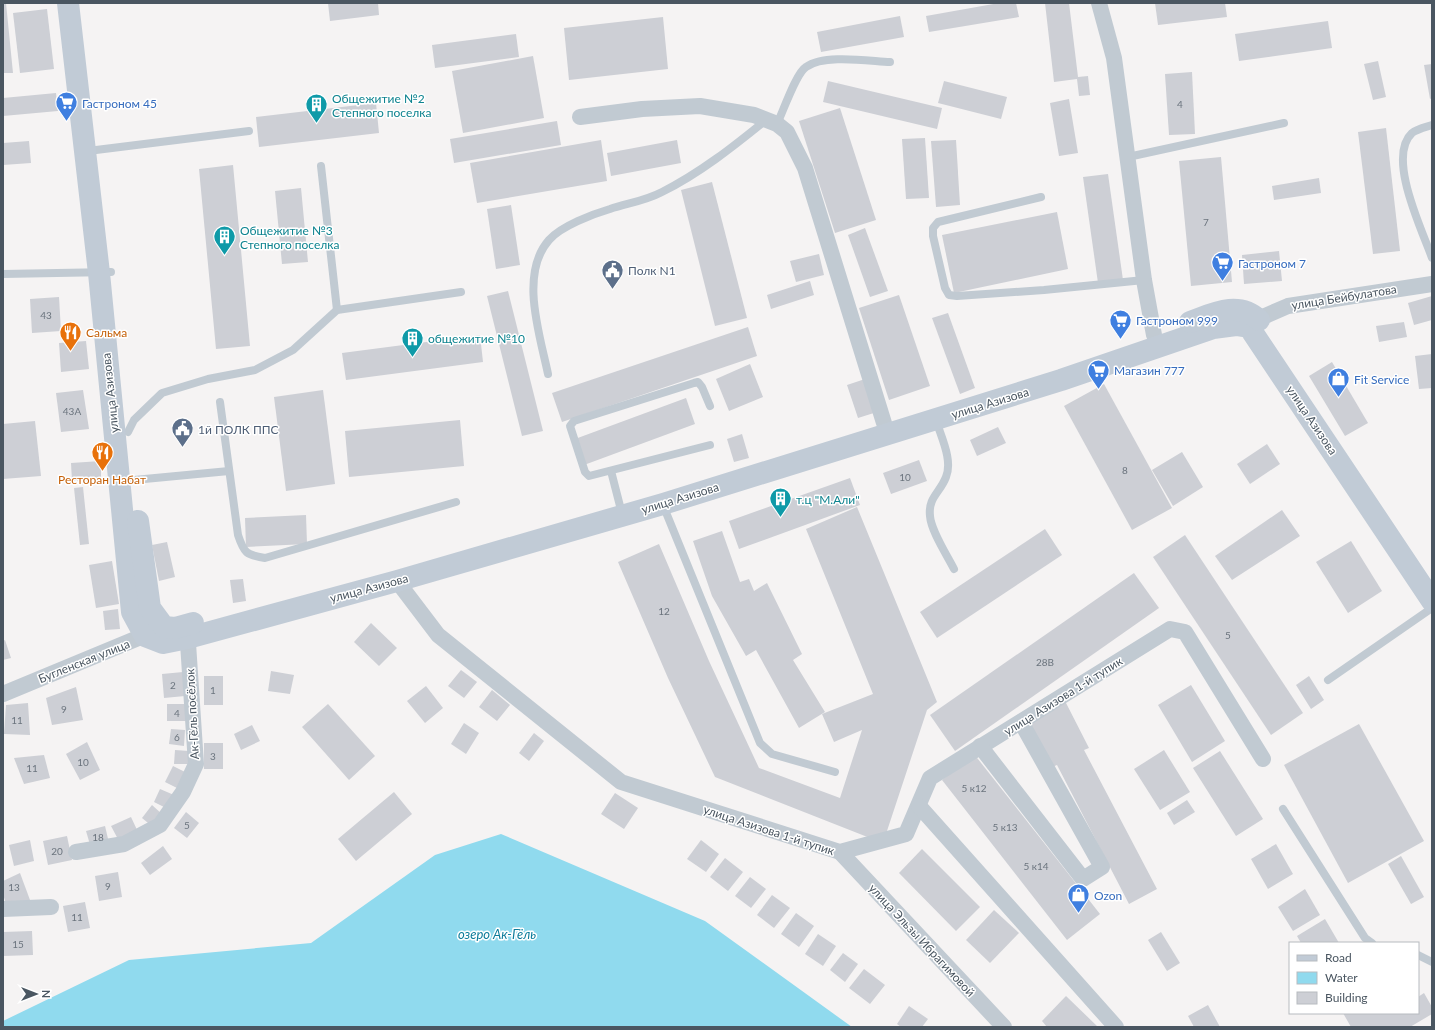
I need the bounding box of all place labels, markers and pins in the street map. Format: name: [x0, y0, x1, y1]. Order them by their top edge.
supermarket icon: Гастроном 45: [53, 90, 79, 123]
place label: Общежитие №2 Степного поселка: [332, 91, 432, 120]
building icon: Общежитие №2 Степного поселка: [304, 92, 330, 125]
place label: Гастроном 45: [82, 96, 157, 111]
place label: Общежитие №3 Степного поселка: [240, 223, 340, 252]
building icon: Общежитие №3 Степного поселка: [212, 224, 238, 257]
supermarket icon: Гастроном 7: [1209, 250, 1235, 283]
place label: Гастроном 7: [1238, 256, 1306, 271]
public building icon: Полк N1: [599, 257, 625, 290]
place label: Полк N1: [628, 263, 676, 278]
supermarket icon: Гастроном 999: [1108, 307, 1134, 340]
place label: Гастроном 999: [1136, 313, 1218, 328]
restaurant icon: Сальма: [58, 319, 84, 352]
place label: Сальма: [86, 325, 127, 340]
building icon: общежитие №10: [400, 325, 426, 358]
place label: общежитие №10: [428, 331, 525, 346]
supermarket icon: Магазин 777: [1085, 357, 1111, 390]
place label: Магазин 777: [1114, 363, 1185, 378]
shop icon: Fit Service: [1325, 366, 1351, 399]
place label: Fit Service: [1354, 372, 1409, 387]
public building icon: 1й ПОЛК ППС: [170, 416, 196, 449]
place label: 1й ПОЛК ППС: [198, 422, 279, 437]
restaurant icon: Ресторан Набат: [89, 439, 115, 472]
place label: Ресторан Набат: [58, 472, 146, 487]
building icon: т.ц "М.Али": [767, 486, 793, 519]
place label: т.ц "М.Али": [796, 492, 860, 507]
shop icon: Ozon: [1065, 882, 1091, 915]
place label: Ozon: [1094, 888, 1122, 903]

